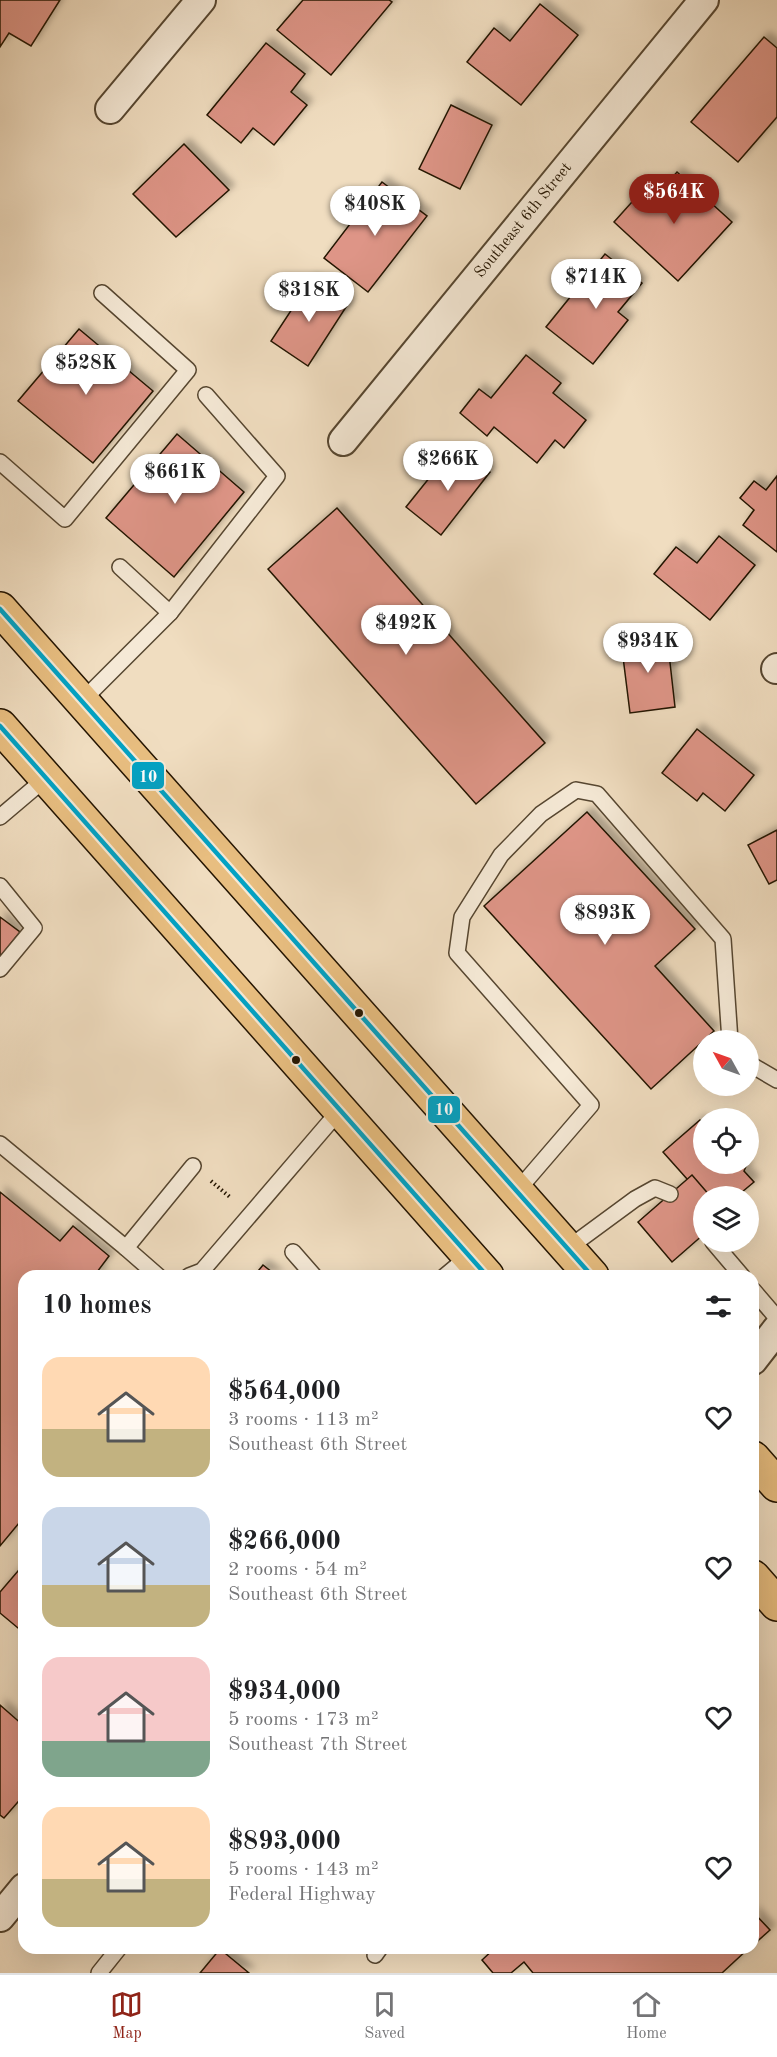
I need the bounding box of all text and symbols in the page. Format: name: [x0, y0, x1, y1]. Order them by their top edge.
street label: Southeast 6th Street: [472, 160, 575, 281]
pin: $564K: [632, 174, 716, 225]
text: $564K: [643, 183, 705, 203]
pin: $408K: [333, 186, 417, 237]
text: $408K: [344, 195, 406, 215]
pin: $714K: [554, 259, 638, 310]
text: $714K: [565, 268, 627, 288]
pin: $318K: [267, 272, 351, 323]
text: $318K: [278, 281, 340, 301]
pin: $528K: [44, 345, 128, 396]
text: $528K: [55, 354, 117, 374]
pin: $266K: [406, 441, 490, 492]
text: $266K: [417, 450, 479, 470]
pin: $661K: [133, 454, 217, 505]
text: $661K: [144, 463, 206, 483]
pin: $492K: [364, 605, 448, 656]
text: $492K: [375, 614, 437, 634]
pin: $934K: [606, 623, 690, 674]
text: $934K: [617, 632, 679, 652]
line badge: 10: [131, 761, 165, 790]
text: 10: [139, 770, 157, 786]
pin: $893K: [563, 895, 647, 946]
text: $893K: [574, 904, 636, 924]
unlabelled marker: [353, 1007, 365, 1019]
north arrow: [693, 1030, 759, 1096]
map controls: [693, 1030, 759, 1252]
unlabelled marker: [290, 1054, 302, 1066]
line badge: 10: [427, 1095, 461, 1124]
text: 10: [435, 1103, 453, 1119]
button: locate: [693, 1108, 759, 1174]
button: layers: [693, 1186, 759, 1252]
icon: filters: [702, 1290, 735, 1323]
text: 10 homes: [42, 1293, 151, 1319]
text: $564,000: [228, 1379, 341, 1405]
icon: home: [90, 1381, 162, 1453]
icon: heart: [702, 1401, 735, 1434]
text: 3 rooms · 113 m²: [228, 1410, 378, 1430]
text: Southeast 6th Street: [228, 1435, 407, 1455]
text: $266,000: [228, 1529, 341, 1555]
icon: home: [90, 1531, 162, 1603]
icon: heart: [702, 1551, 735, 1584]
text: 2 rooms · 54 m²: [228, 1560, 367, 1580]
text: Southeast 6th Street: [228, 1585, 407, 1605]
text: $934,000: [228, 1679, 341, 1705]
icon: home: [90, 1681, 162, 1753]
icon: heart: [702, 1701, 735, 1734]
text: 5 rooms · 173 m²: [228, 1710, 378, 1730]
text: Southeast 7th Street: [228, 1735, 407, 1755]
text: $893,000: [228, 1829, 341, 1855]
icon: home: [90, 1831, 162, 1903]
icon: heart: [702, 1851, 735, 1884]
text: 5 rooms · 143 m²: [228, 1860, 378, 1880]
text: Federal Highway: [228, 1885, 376, 1905]
tab: Map: [110, 1988, 143, 2044]
tab: Saved: [364, 1988, 405, 2044]
tab: Home: [626, 1988, 667, 2044]

